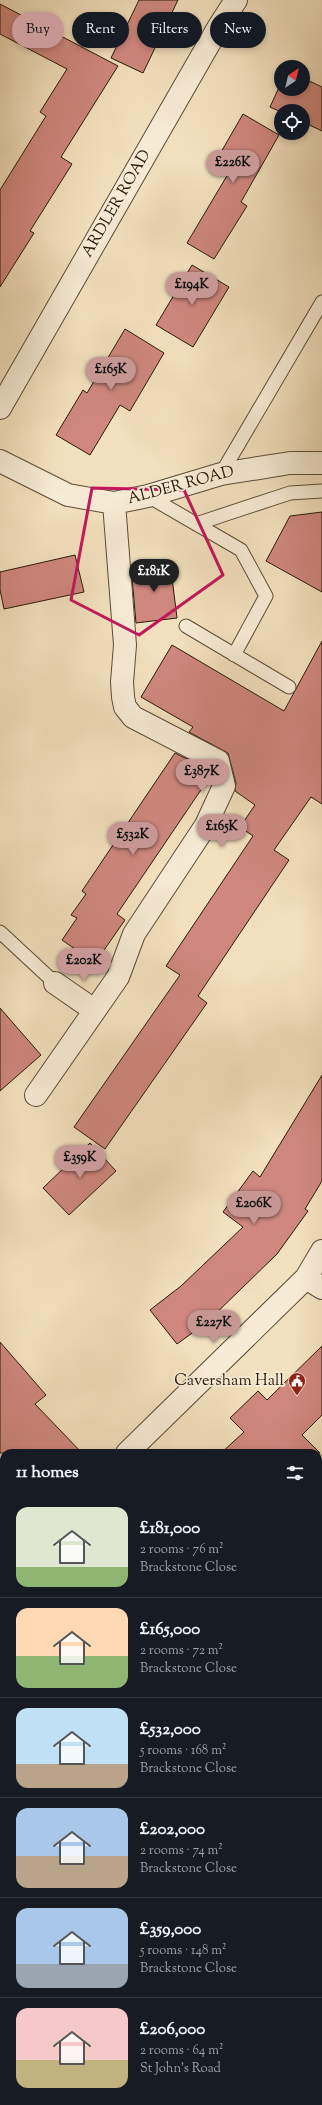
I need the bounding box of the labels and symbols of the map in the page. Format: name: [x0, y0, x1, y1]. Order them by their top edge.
north arrow: [274, 60, 310, 96]
street label: ARDLER ROAD: [77, 146, 157, 262]
pin: £226K: [205, 150, 261, 184]
pin: £194K: [164, 272, 220, 306]
pin: £165K: [83, 357, 139, 391]
street label: ALDER ROAD: [125, 461, 237, 511]
pin: £181K: [126, 559, 182, 593]
pin: £387K: [174, 759, 230, 793]
pin: £165K: [194, 814, 250, 848]
pin: £532K: [105, 822, 161, 856]
pin: £202K: [56, 948, 112, 982]
pin: £359K: [52, 1145, 108, 1179]
pin: £206K: [226, 1191, 282, 1225]
pin: £227K: [186, 1310, 242, 1344]
place label: Caversham Hall: [174, 1370, 285, 1393]
public building icon: Caversham Hall: [287, 1371, 307, 1396]

